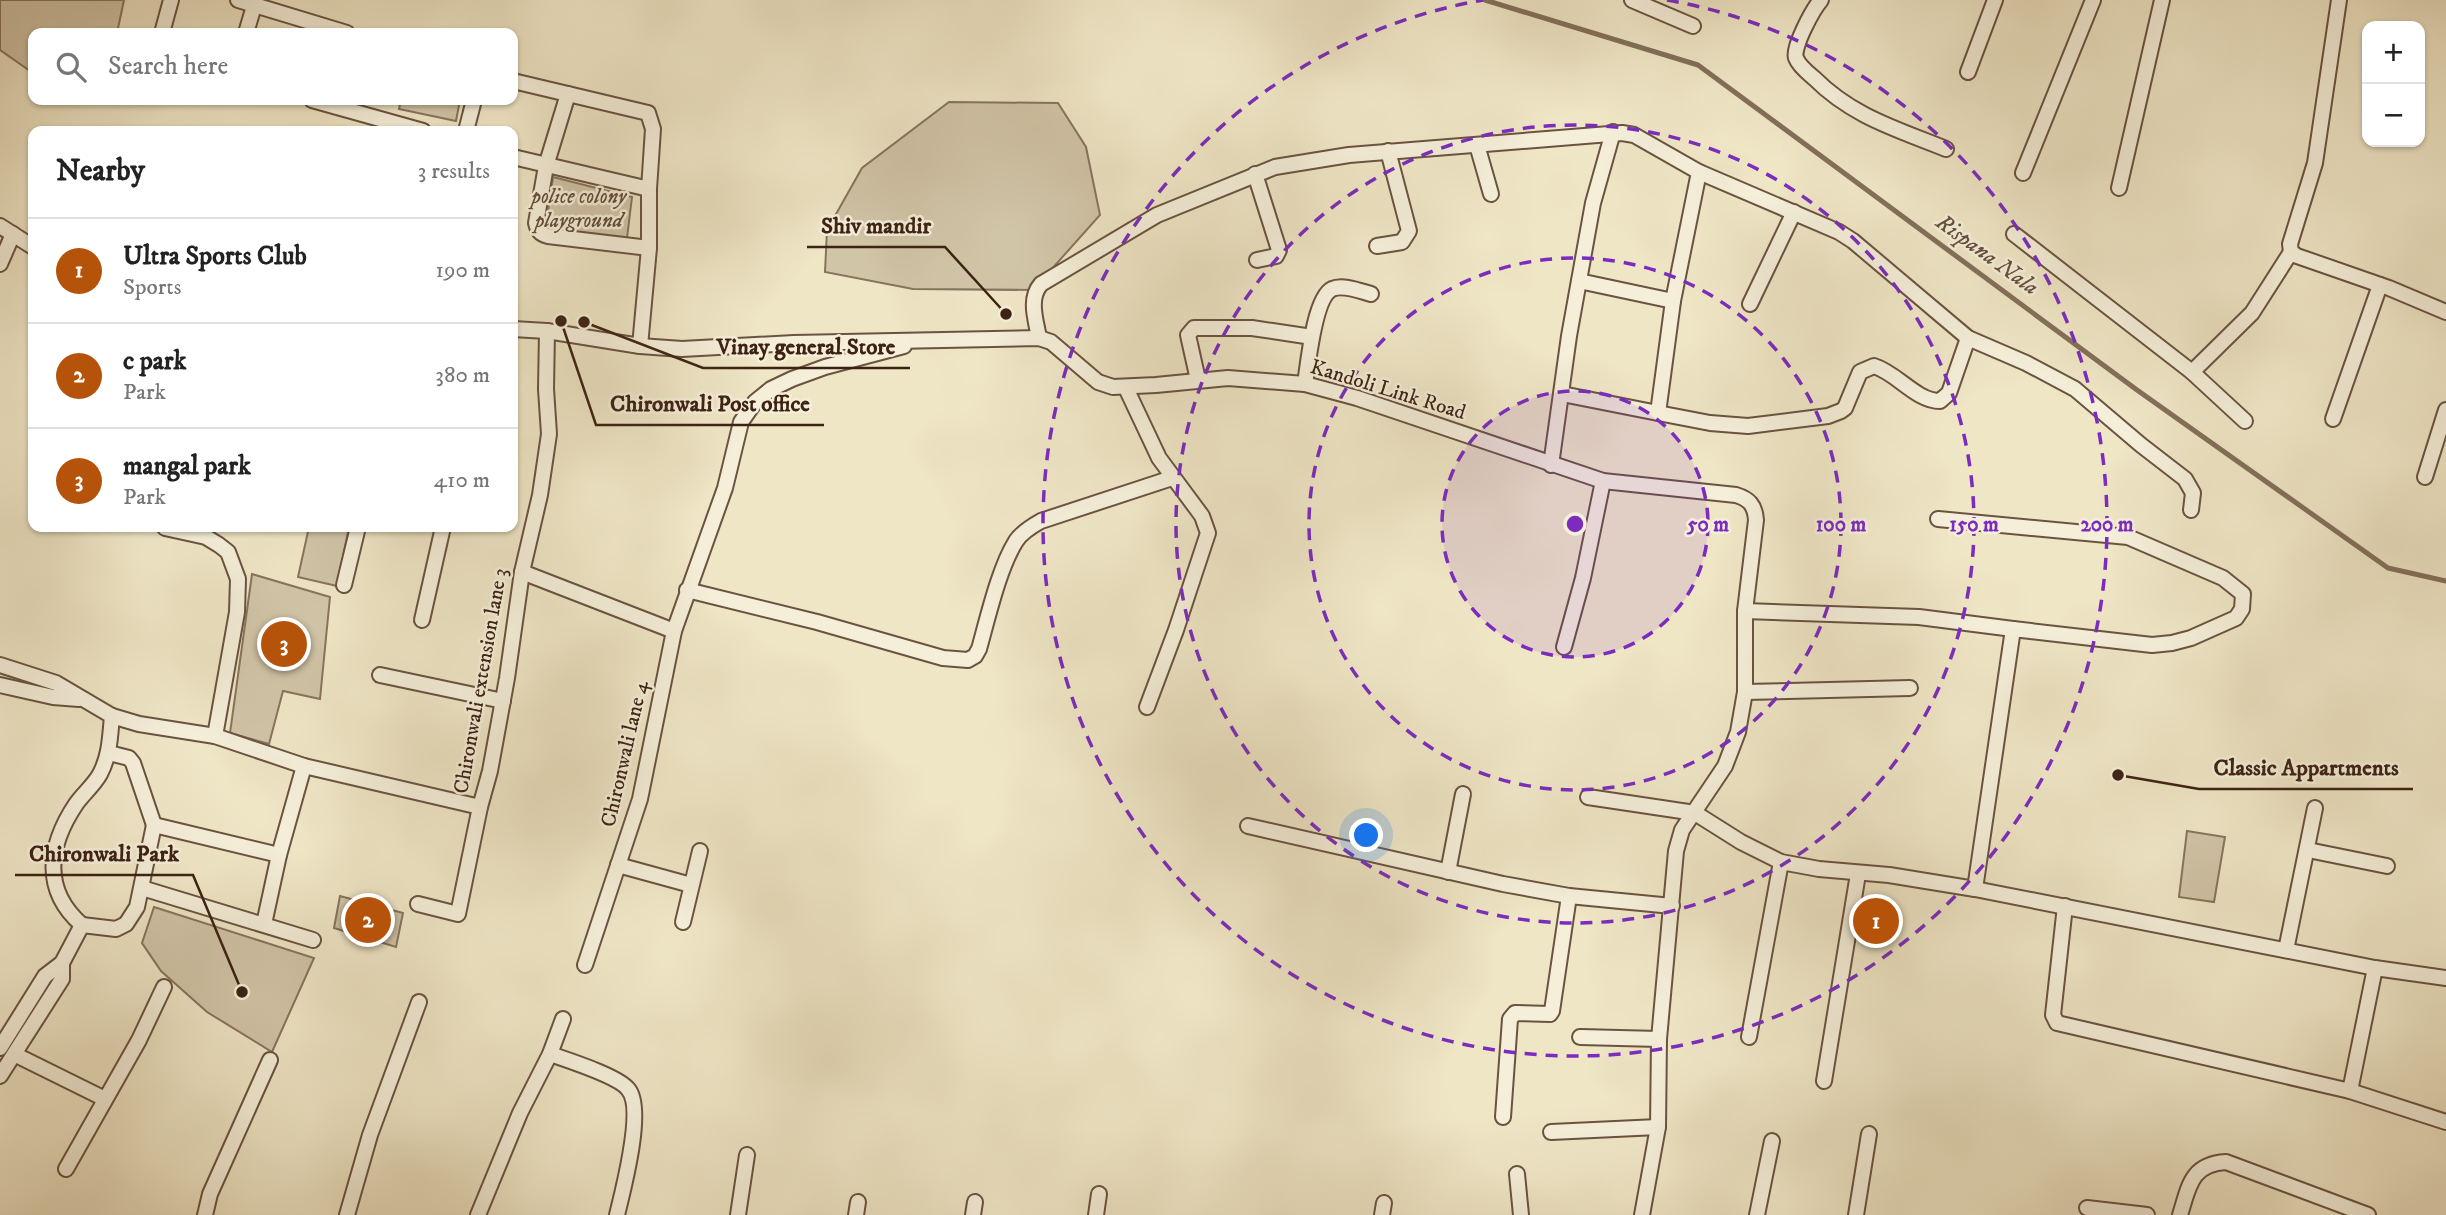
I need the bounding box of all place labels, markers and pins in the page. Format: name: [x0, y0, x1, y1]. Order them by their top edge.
callout: Shiv mandir: [807, 203, 945, 247]
callout: Vinay general Store: [703, 324, 910, 368]
callout: Chironwali Post office: [596, 381, 824, 425]
centre of rings: [1563, 512, 1587, 536]
pin: 3: [261, 618, 307, 670]
callout: Classic Appartments: [2199, 745, 2413, 789]
callout: Chironwali Park: [15, 831, 193, 875]
pin: 2: [345, 894, 391, 946]
pin: 1: [1853, 895, 1899, 947]

